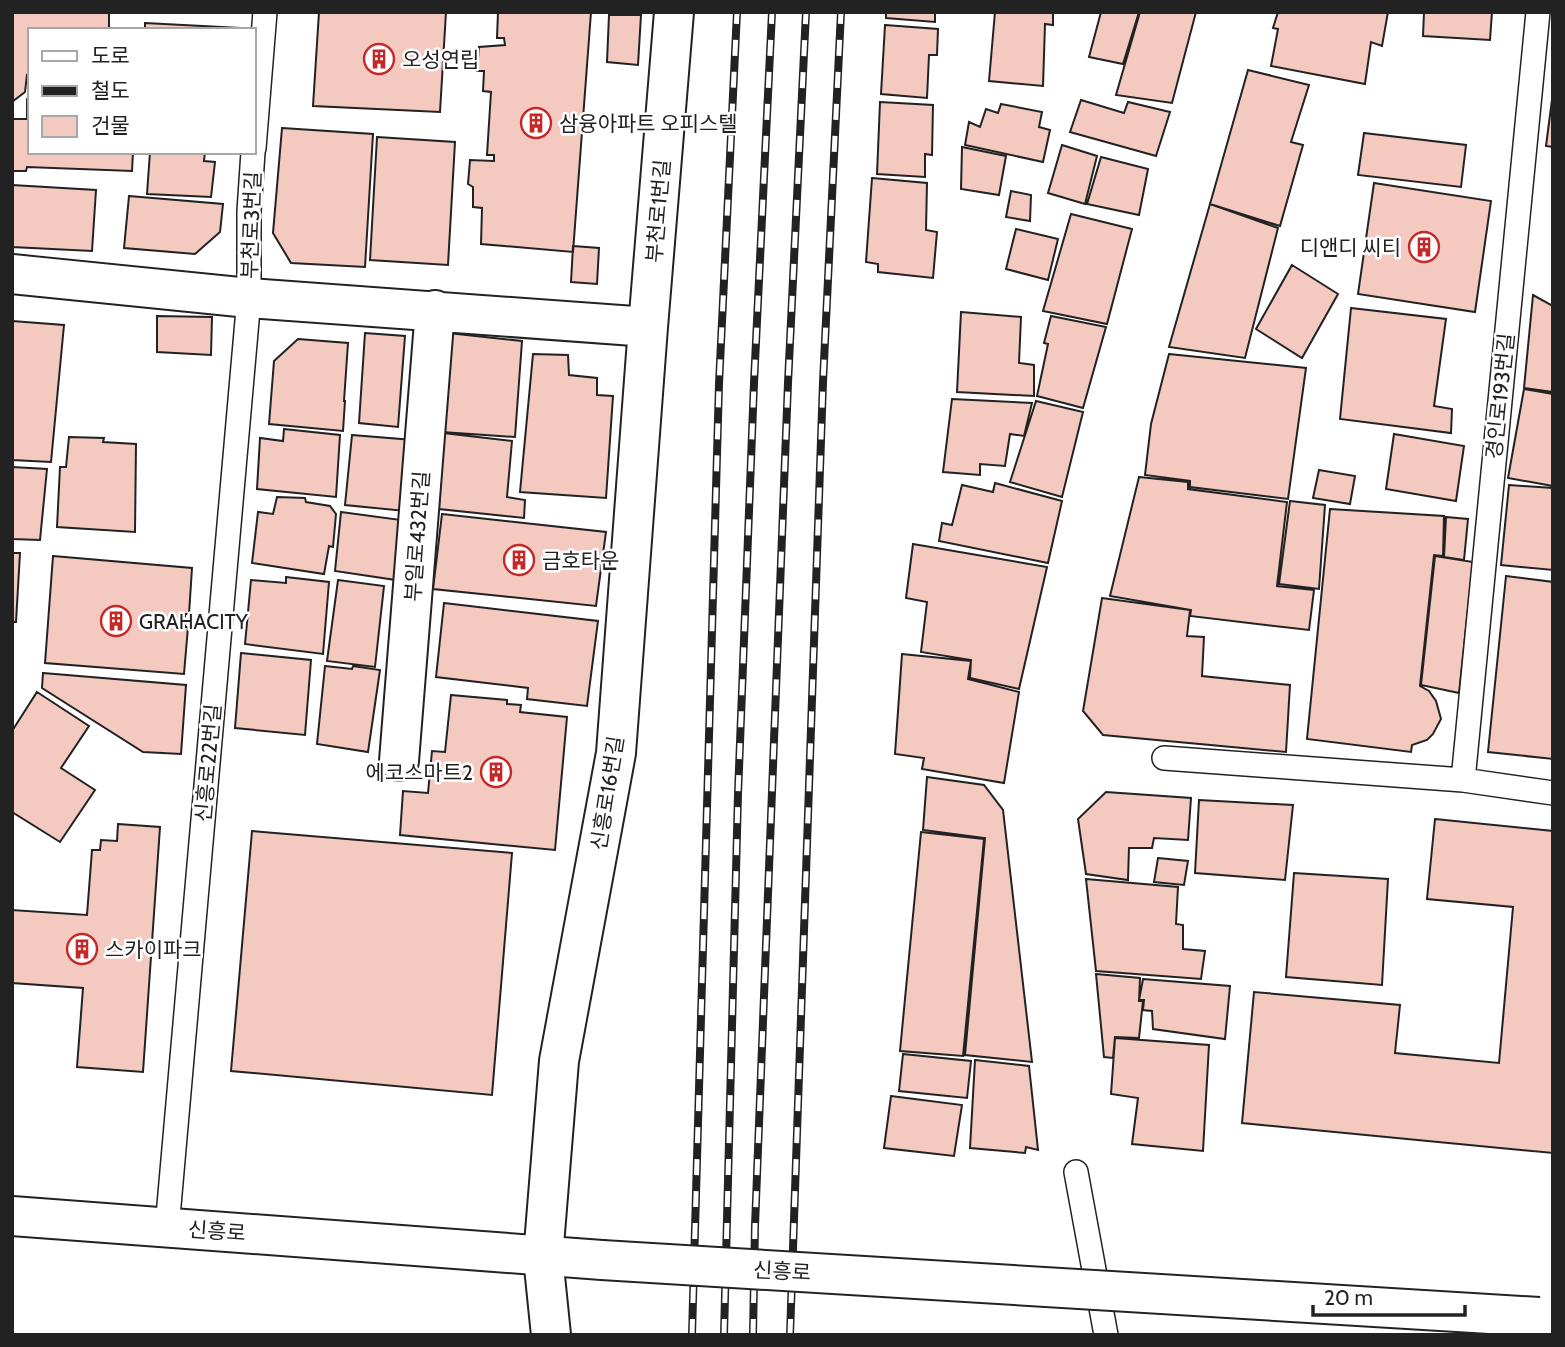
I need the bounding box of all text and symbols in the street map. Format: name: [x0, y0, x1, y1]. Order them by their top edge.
legend: [28, 28, 256, 154]
building icon: 오성연립: [362, 42, 396, 76]
text: 도로: [91, 43, 130, 68]
place label: 오성연립: [402, 47, 479, 72]
text: 철도: [91, 78, 130, 103]
building icon: 삼융아파트 오피스텔: [519, 106, 553, 140]
place label: 삼융아파트 오피스텔: [559, 111, 738, 136]
text: 건물: [91, 113, 130, 138]
street label: 부천로1번길: [641, 158, 675, 264]
street label: 부천로3번길: [237, 171, 265, 279]
building icon: 디앤디 씨티: [1407, 230, 1441, 264]
place label: 디앤디 씨티: [1300, 235, 1401, 260]
street label: 경인로193번길: [1481, 332, 1519, 460]
street label: 부일로432번길: [400, 470, 434, 602]
building icon: 금호타운: [502, 543, 536, 577]
place label: 금호타운: [542, 548, 619, 573]
building icon: GRAHACITY: [99, 604, 133, 638]
place label: GRAHACITY: [139, 609, 249, 634]
street label: 신흥로22번길: [190, 703, 226, 823]
street label: 신흥로16번길: [586, 734, 628, 852]
building icon: 에코스마트2: [479, 755, 513, 789]
place label: 에코스마트2: [365, 760, 473, 785]
building icon: 스카이파크: [65, 932, 99, 966]
place label: 스카이파크: [105, 937, 202, 962]
street label: 신흥로: [187, 1217, 247, 1245]
street label: 신흥로: [752, 1257, 812, 1285]
scale bar: [1313, 1274, 1465, 1318]
text: 20 m: [1324, 1285, 1373, 1310]

